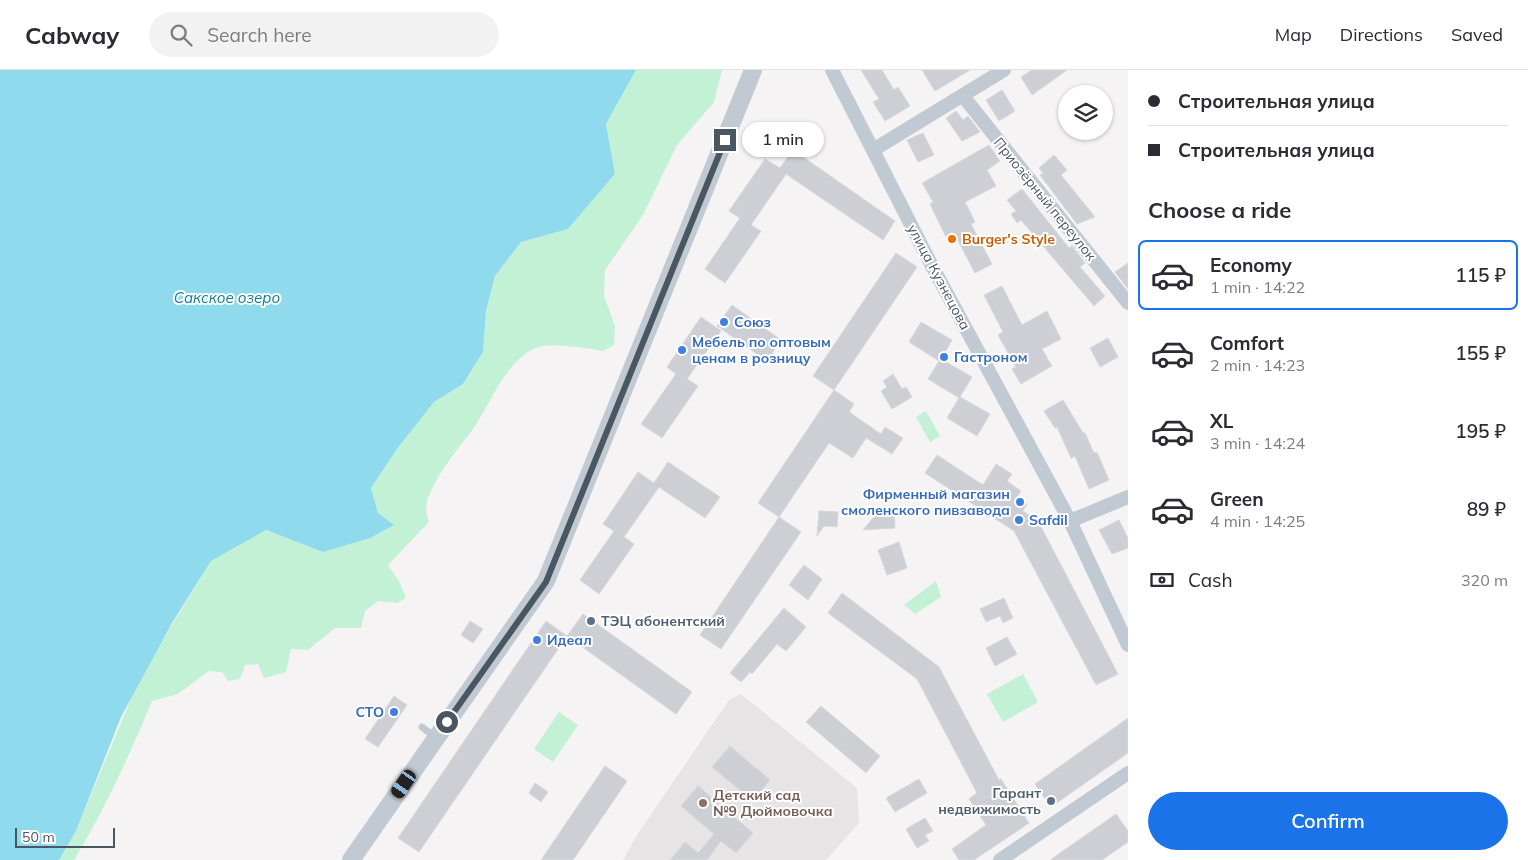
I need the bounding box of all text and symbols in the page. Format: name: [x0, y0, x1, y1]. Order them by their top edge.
search box: [149, 12, 499, 57]
text: Cabway: [25, 20, 119, 50]
icon: search: [167, 21, 195, 49]
text: Search here: [207, 23, 312, 47]
text: Map: [1275, 23, 1312, 46]
text: Directions: [1340, 23, 1423, 46]
text: Saved: [1451, 23, 1503, 46]
map controls: [1058, 85, 1113, 140]
button: layers: [1058, 85, 1113, 140]
text: Строительная улица: [1178, 89, 1375, 113]
callout: 1 min: [742, 122, 825, 158]
route end: [714, 129, 736, 151]
text: 1 min: [762, 129, 804, 149]
street label: Приозёрный переулок: [990, 134, 1100, 265]
text: Строительная улица: [1178, 138, 1375, 162]
text: Choose a ride: [1148, 196, 1291, 224]
street label: улица Кузнецова: [904, 221, 974, 333]
place label: Burger's Style: [962, 230, 1055, 248]
marker: Burger's Style: [946, 233, 958, 245]
icon: car: [1150, 253, 1195, 298]
text: Economy: [1210, 253, 1292, 277]
text: 115 ₽: [1455, 263, 1506, 287]
text: 1 min · 14:22: [1210, 277, 1305, 297]
water label: Сакское озеро: [174, 288, 280, 307]
place label: Союз: [734, 313, 771, 331]
marker: Союз: [718, 316, 730, 328]
icon: car: [1150, 331, 1195, 376]
text: Comfort: [1210, 331, 1284, 355]
place label: Мебель по оптовым ценам в розницу: [692, 333, 831, 367]
text: 155 ₽: [1455, 341, 1506, 365]
marker: Мебель по оптовым ценам в розницу: [676, 344, 688, 356]
place label: Гастроном: [954, 348, 1028, 366]
marker: Гастроном: [938, 351, 950, 363]
text: 2 min · 14:23: [1210, 355, 1305, 375]
icon: car: [1150, 409, 1195, 454]
text: XL: [1210, 409, 1233, 433]
text: 195 ₽: [1455, 419, 1506, 443]
text: 3 min · 14:24: [1210, 433, 1305, 453]
place label: Фирменный магазин смоленского пивзавода: [841, 485, 1010, 519]
icon: car: [1150, 487, 1195, 532]
text: Green: [1210, 487, 1264, 511]
marker: Фирменный магазин смоленского пивзавода: [1014, 496, 1026, 508]
text: 89 ₽: [1467, 497, 1506, 521]
place label: Safdil: [1029, 511, 1068, 529]
text: 4 min · 14:25: [1210, 511, 1305, 531]
marker: Safdil: [1013, 514, 1025, 526]
icon: cash: [1148, 566, 1176, 594]
text: Cash: [1188, 568, 1233, 592]
text: 320 m: [1461, 570, 1508, 590]
place label: ТЭЦ абонентский: [601, 612, 725, 630]
marker: ТЭЦ абонентский: [585, 615, 597, 627]
place label: Идеал: [547, 631, 592, 649]
marker: Идеал: [531, 634, 543, 646]
place label: СТО: [355, 703, 384, 721]
marker: СТО: [388, 706, 400, 718]
route start: [436, 711, 458, 733]
car: [389, 767, 418, 801]
place label: Гарант недвижимость: [938, 784, 1041, 818]
place label: Детский сад №9 Дюймовочка: [713, 786, 833, 820]
button: Confirm: [1148, 792, 1508, 850]
marker: Гарант недвижимость: [1045, 795, 1057, 807]
marker: Детский сад №9 Дюймовочка: [697, 797, 709, 809]
scale bar: [15, 825, 115, 848]
text: 50 m: [22, 828, 55, 846]

